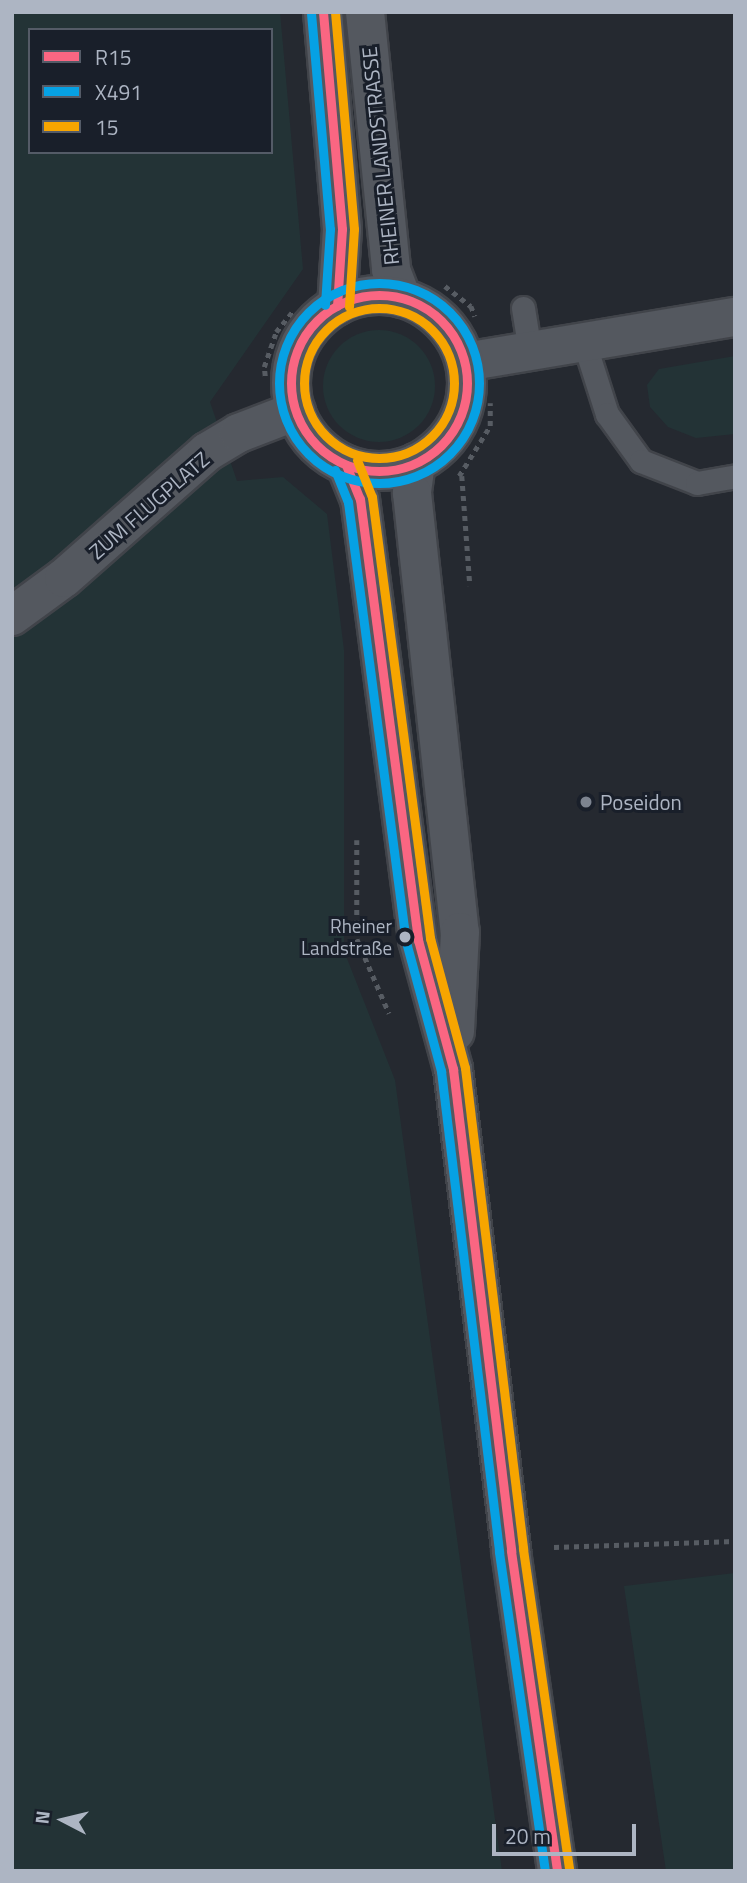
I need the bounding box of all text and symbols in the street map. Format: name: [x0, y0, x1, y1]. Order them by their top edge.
legend: [28, 28, 273, 154]
text: R15: [95, 41, 131, 73]
street label: RHEINER LANDSTRASSE: [356, 46, 404, 266]
text: X491: [95, 76, 142, 108]
text: 15: [95, 111, 119, 143]
street label: ZUM FLUGPLATZ: [84, 446, 214, 564]
place label: Poseidon: [600, 789, 682, 815]
marker: Poseidon: [578, 794, 594, 810]
place label: Rheiner Landstraße: [301, 915, 392, 959]
marker: Rheiner Landstraße: [398, 930, 412, 944]
north arrow: [28, 1785, 98, 1855]
text: N: [26, 1809, 57, 1826]
scale bar: [495, 1810, 638, 1854]
text: 20 m: [505, 1820, 551, 1852]

